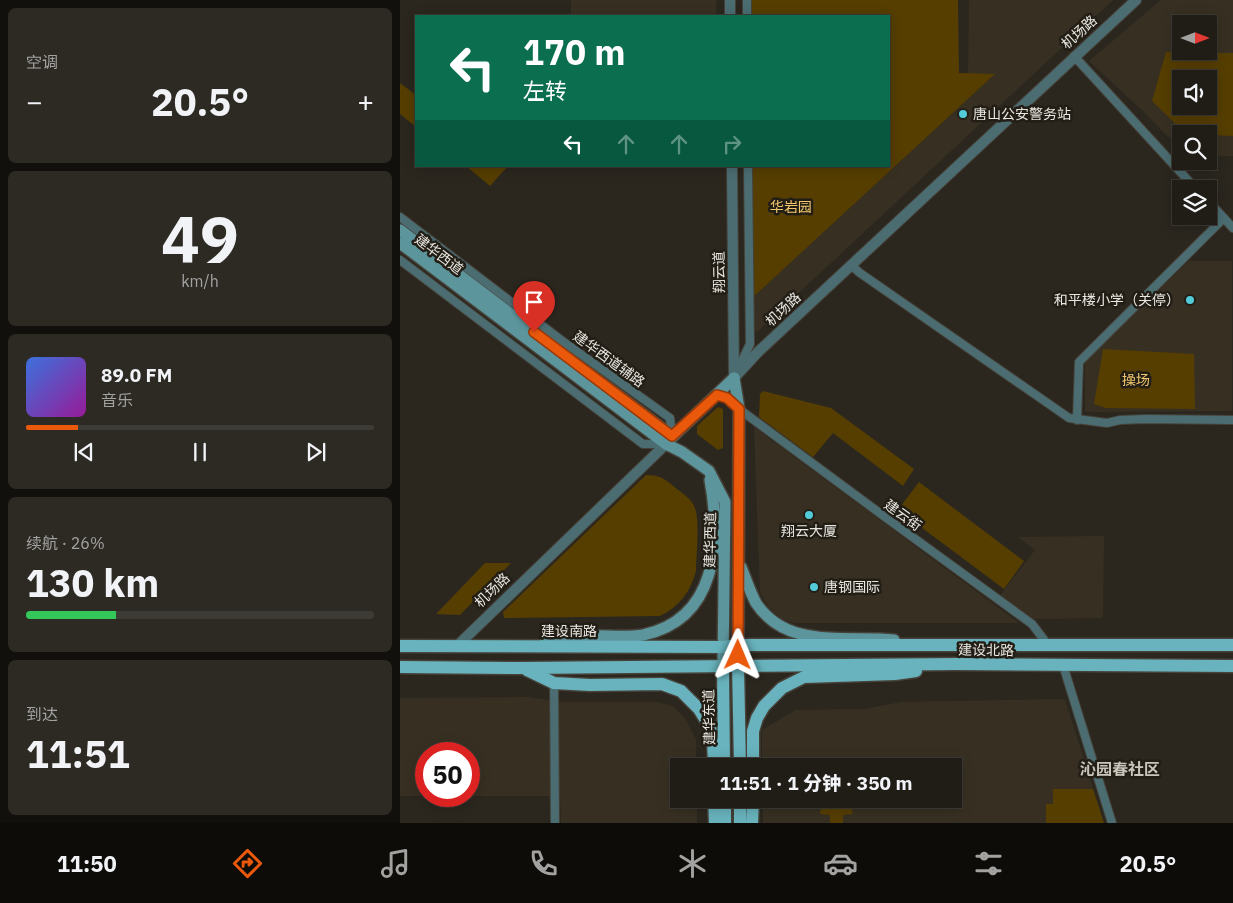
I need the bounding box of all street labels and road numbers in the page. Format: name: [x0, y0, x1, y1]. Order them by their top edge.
street label: 机场路: [1057, 11, 1101, 53]
street label: 建华西道: [411, 230, 467, 278]
street label: 翔云道: [710, 251, 728, 293]
street label: 机场路: [762, 288, 804, 330]
street label: 建华西道辅路: [570, 327, 648, 391]
street label: 建云街: [881, 495, 925, 535]
street label: 建华西道: [701, 512, 719, 568]
street label: 机场路: [471, 569, 513, 611]
street label: 建设南路: [541, 622, 597, 640]
street label: 建设北路: [958, 641, 1014, 659]
street label: 建华东道: [700, 689, 718, 745]

